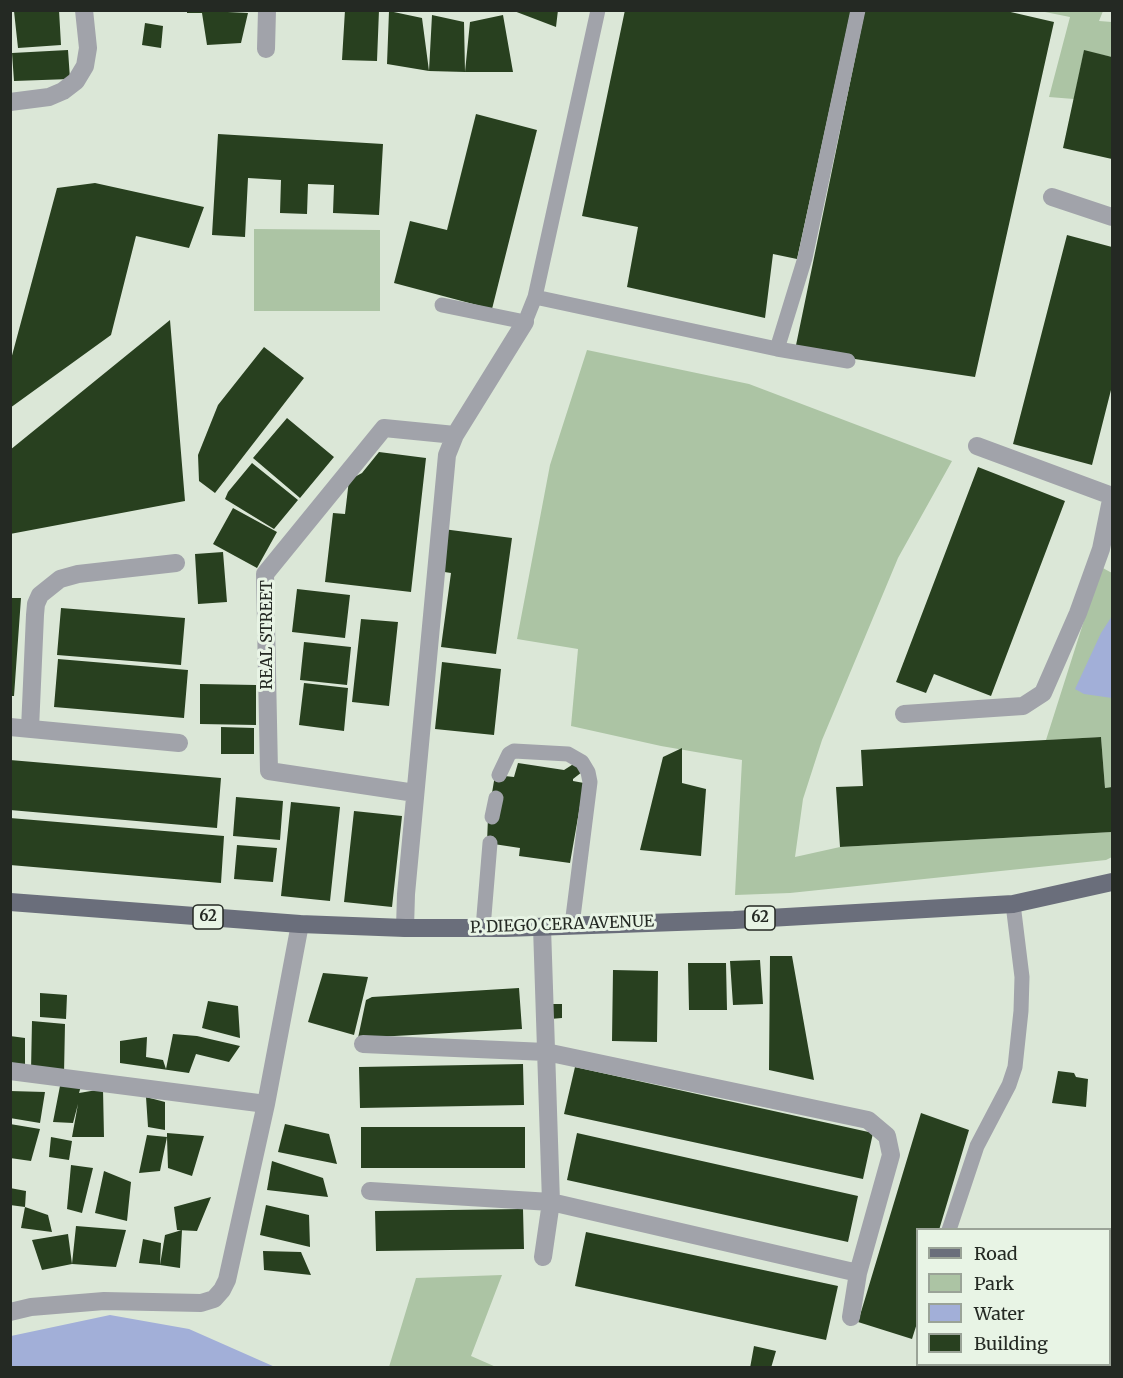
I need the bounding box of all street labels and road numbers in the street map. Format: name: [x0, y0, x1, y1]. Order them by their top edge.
street label: REAL STREET: [257, 580, 277, 690]
road number: 62: [193, 905, 223, 929]
road number: 62: [745, 906, 775, 930]
street label: P. DIEGO CERA AVENUE: [470, 912, 654, 938]

